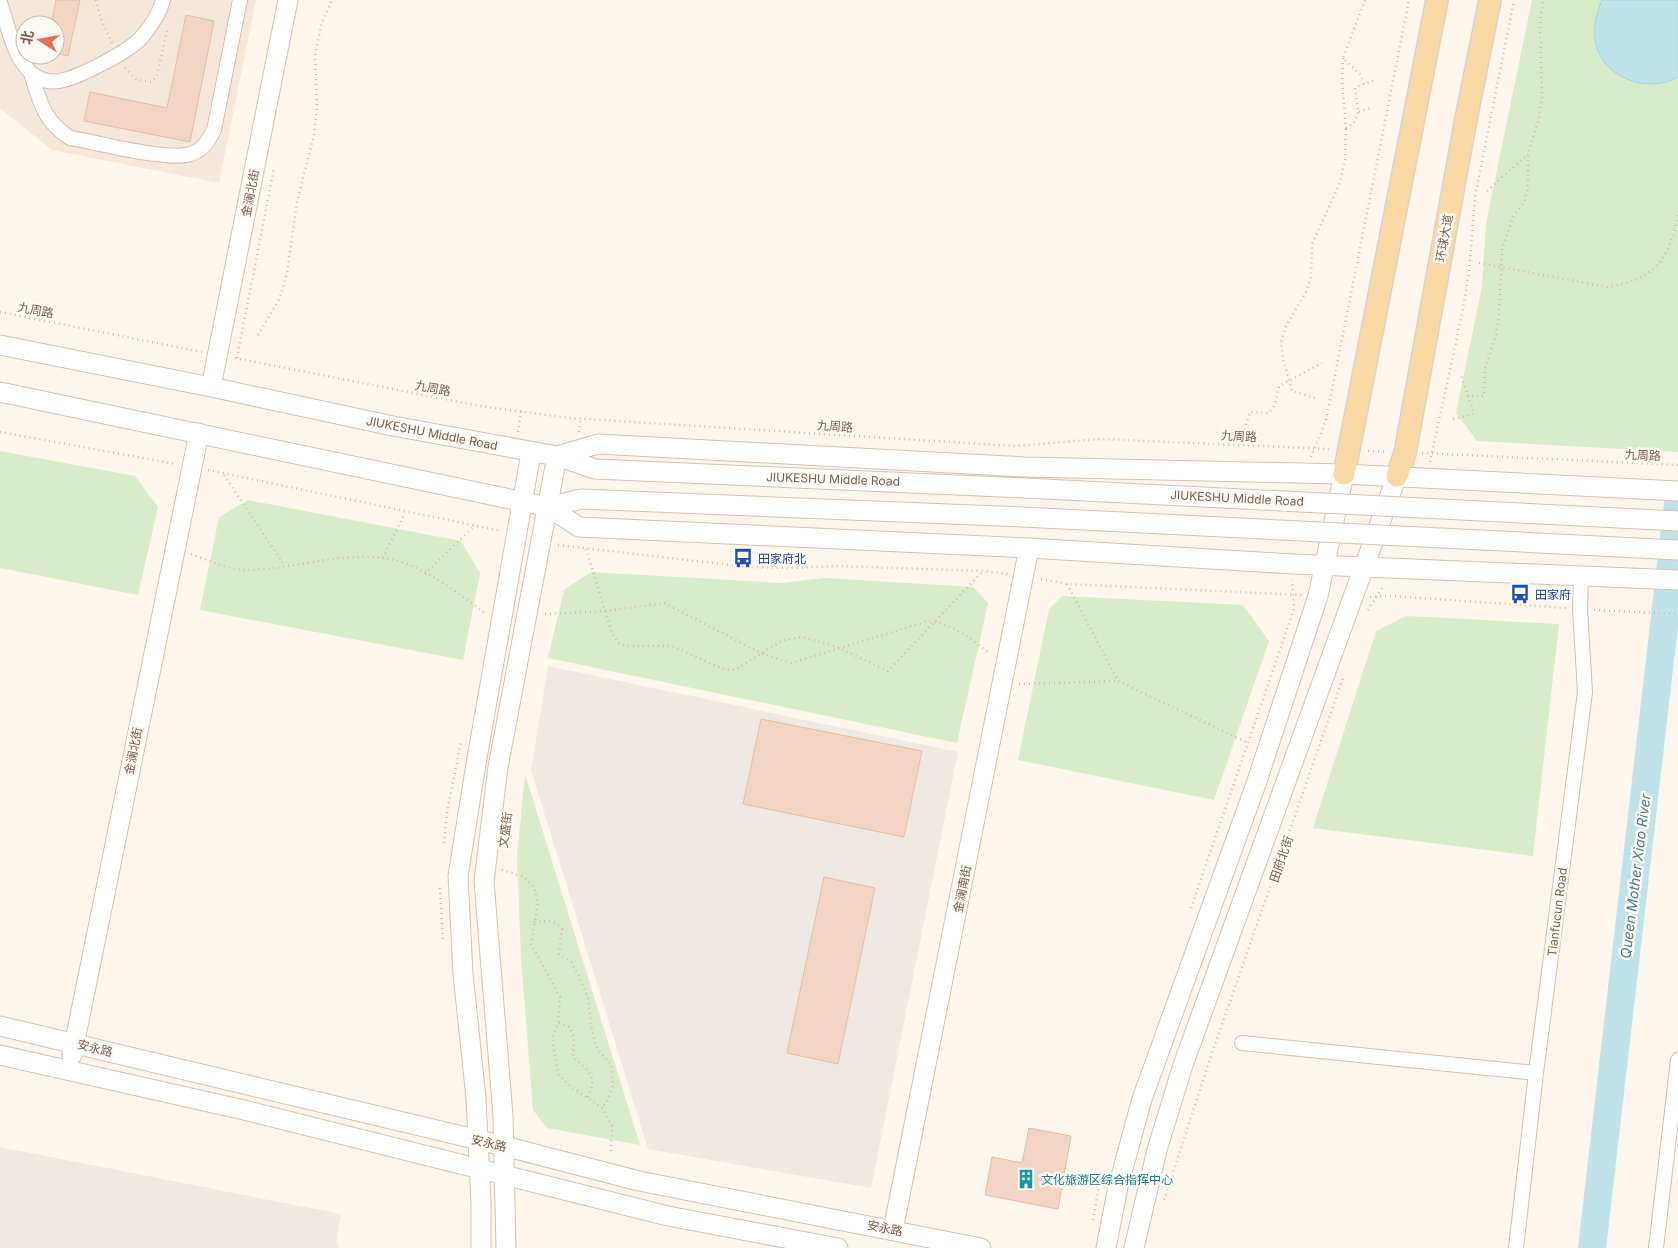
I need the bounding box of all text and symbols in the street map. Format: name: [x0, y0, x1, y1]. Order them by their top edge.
north arrow: [15, 15, 65, 65]
text: 北: [17, 29, 36, 46]
street label: 金澜北街: [238, 168, 262, 218]
street label: 环球大道: [1432, 213, 1456, 263]
street label: 九周路: [17, 299, 55, 321]
street label: 九周路: [414, 377, 452, 399]
street label: JIUKESHU Middle Road: [365, 413, 499, 453]
street label: 九周路: [817, 417, 853, 435]
street label: 九周路: [1221, 428, 1257, 444]
street label: 九周路: [1625, 447, 1661, 463]
street label: JIUKESHU Middle Road: [766, 469, 900, 489]
street label: JIUKESHU Middle Road: [1170, 487, 1304, 509]
bus stop icon: 田家府北: [732, 547, 754, 569]
place label: 田家府北: [758, 551, 806, 566]
bus stop icon: 田家府: [1509, 583, 1531, 605]
place label: 田家府: [1535, 587, 1571, 602]
street label: 金澜北街: [121, 726, 145, 776]
water label: Queen Mother Xiao River: [1616, 792, 1654, 959]
street label: 文盛街: [495, 811, 515, 849]
street label: 田府北街: [1266, 834, 1296, 884]
street label: 金澜南街: [950, 864, 974, 914]
street label: Tianfucun Road: [1544, 867, 1570, 957]
street label: 安永路: [76, 1036, 114, 1060]
street label: 安永路: [470, 1132, 508, 1154]
building icon: 文化旅游区综合指挥中心: [1015, 1168, 1037, 1190]
place label: 文化旅游区综合指挥中心: [1041, 1172, 1173, 1187]
street label: 安永路: [866, 1217, 904, 1239]

